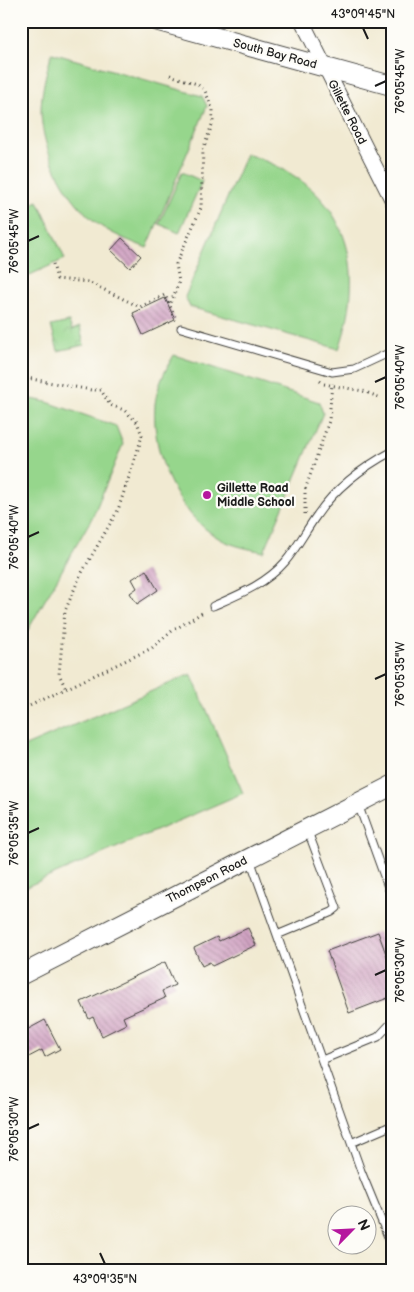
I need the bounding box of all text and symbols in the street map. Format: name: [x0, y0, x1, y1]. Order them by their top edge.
text: 43°09'45"N: [331, 7, 395, 22]
street label: South Bay Road: [231, 36, 319, 72]
text: 76°05'45"W: [393, 49, 408, 113]
street label: Gillette Road: [324, 77, 370, 147]
text: 76°05'45"W: [7, 209, 22, 273]
text: 76°05'40"W: [393, 344, 408, 409]
place label: Gillette Road Middle School: [217, 481, 295, 510]
marker: Gillette Road Middle School: [201, 489, 213, 501]
text: 76°05'40"W: [7, 504, 22, 569]
text: 76°05'35"W: [393, 642, 408, 706]
text: 76°05'35"W: [7, 801, 22, 865]
street label: Thompson Road: [164, 853, 250, 907]
text: 76°05'30"W: [393, 937, 408, 1002]
text: 76°05'30"W: [7, 1096, 22, 1161]
north arrow: [326, 1204, 376, 1254]
text: N: [354, 1217, 373, 1233]
text: 43°09'35"N: [73, 1272, 137, 1287]

